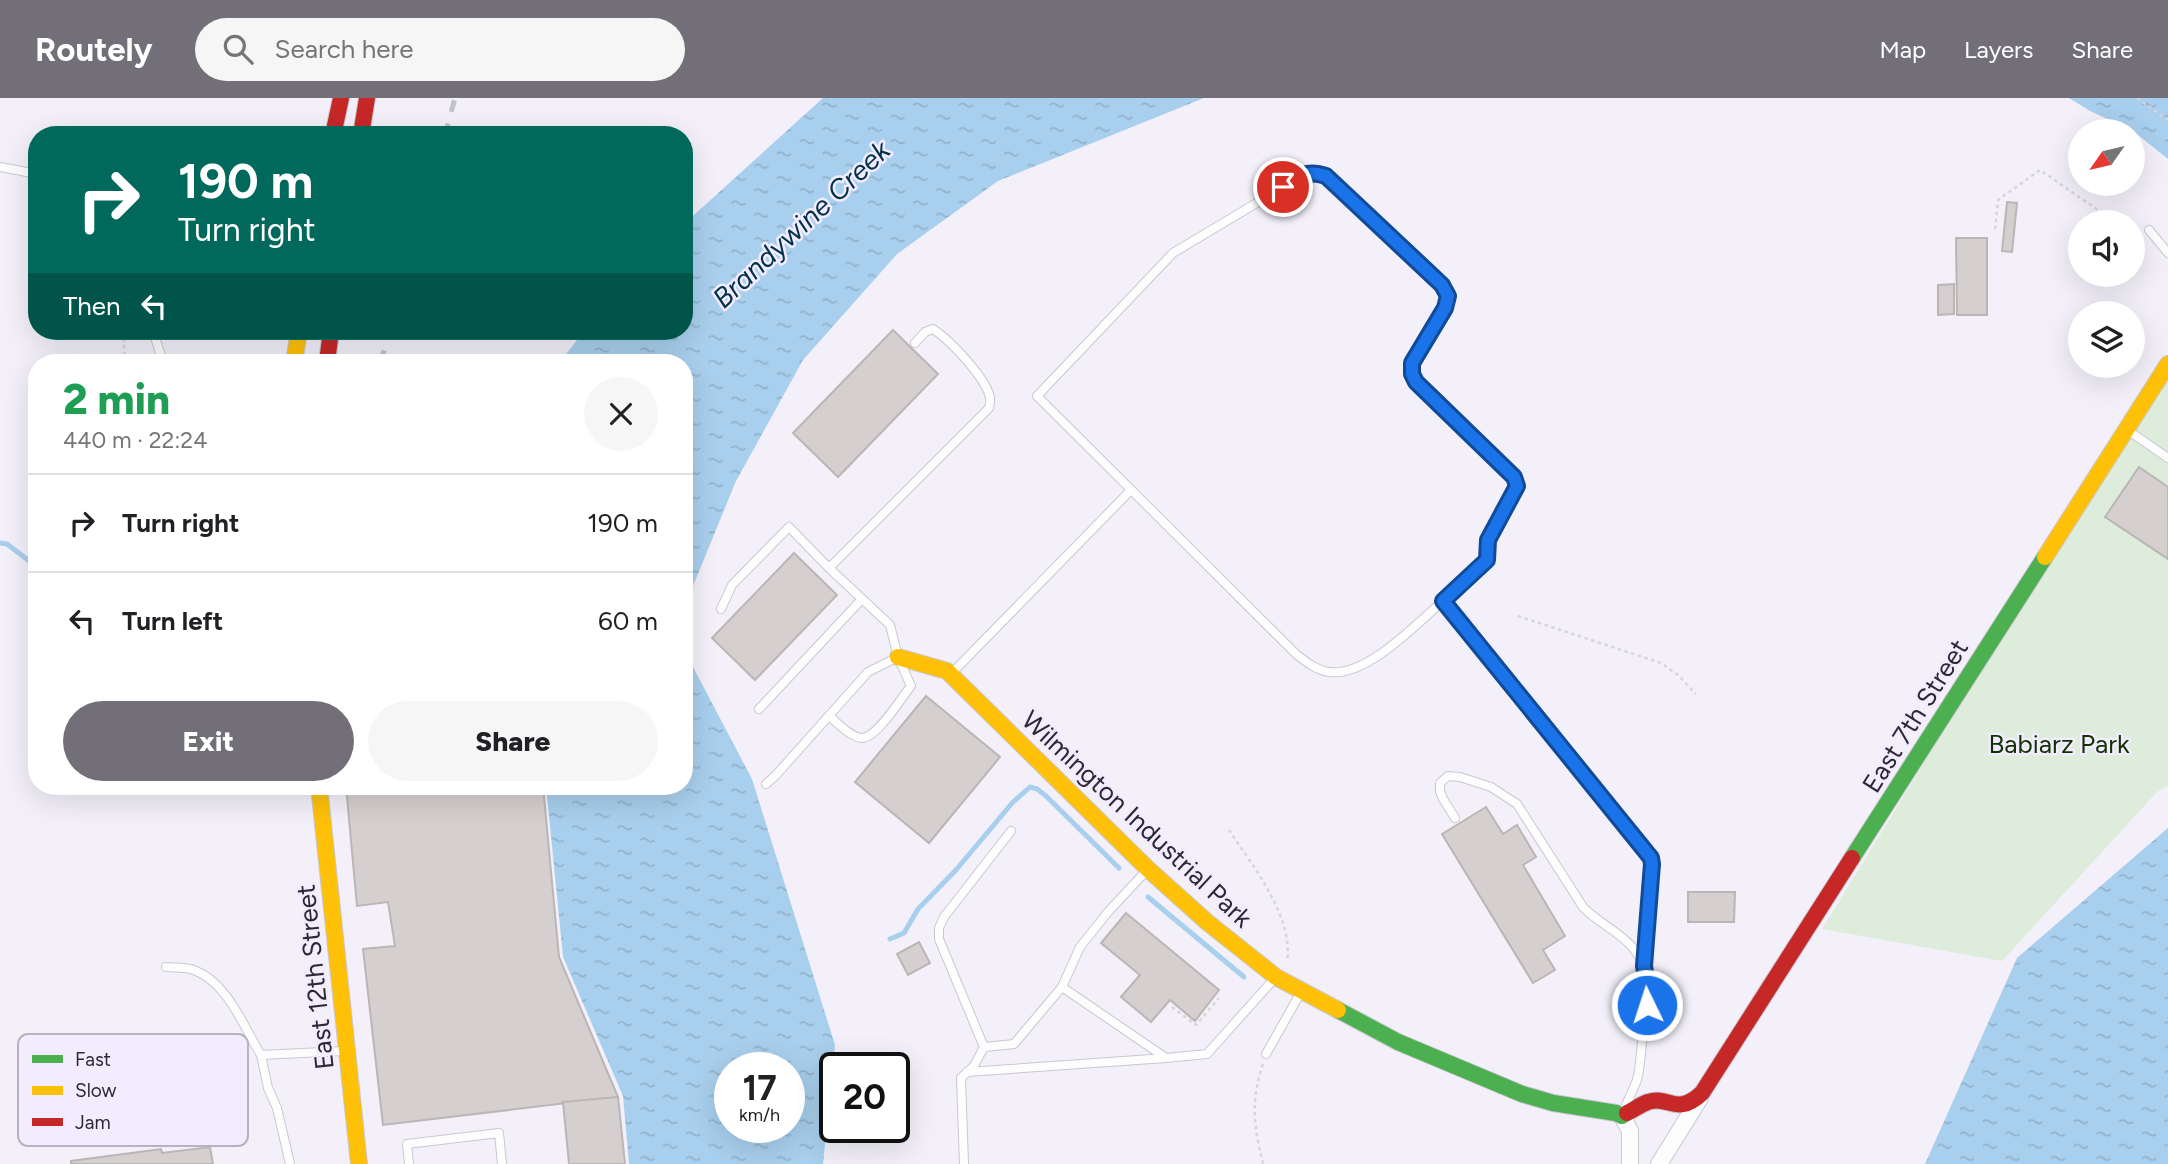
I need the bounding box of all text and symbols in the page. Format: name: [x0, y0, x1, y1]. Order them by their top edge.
search box: [195, 18, 685, 81]
text: Routely: [35, 30, 153, 69]
icon: search: [219, 30, 257, 68]
text: Search here: [275, 33, 414, 65]
text: Map: [1879, 35, 1926, 64]
text: Layers: [1964, 35, 2033, 64]
text: Share: [2071, 35, 2133, 64]
north arrow: [2068, 119, 2146, 196]
map controls: [2068, 119, 2145, 378]
water label: Brandywine Creek: [705, 132, 898, 315]
text: 190 m: [178, 151, 313, 210]
icon: right: [63, 154, 154, 245]
pin: [1253, 157, 1313, 217]
icon: arrive: [1264, 168, 1302, 206]
button: sound: [2068, 210, 2145, 287]
text: Turn right: [178, 211, 316, 249]
icon: left: [135, 287, 173, 325]
text: Then: [63, 290, 121, 322]
button: layers: [2068, 301, 2145, 378]
text: 2 min: [63, 374, 170, 425]
button: close: [584, 377, 658, 451]
text: 440 m · 22:24: [63, 426, 207, 454]
icon: right: [63, 504, 101, 542]
text: Turn right: [122, 507, 239, 539]
text: 190 m: [587, 507, 658, 539]
icon: left: [63, 602, 101, 640]
text: Turn left: [122, 605, 223, 637]
text: 60 m: [598, 605, 658, 637]
street label: East 7th Street: [1855, 633, 1975, 798]
button: Exit: [63, 701, 354, 781]
button: Share: [368, 701, 658, 781]
street label: Wilmington Industrial Park: [1015, 704, 1259, 934]
park label: Babiarz Park: [1988, 728, 2130, 760]
street label: East 12th Street: [289, 883, 341, 1071]
position arrow: [1610, 968, 1684, 1042]
legend: [18, 1034, 248, 1146]
text: Fast: [75, 1048, 111, 1071]
speed limit sign: 20: [819, 1052, 910, 1143]
text: 17: [742, 1067, 777, 1109]
text: Slow: [75, 1079, 117, 1102]
text: km/h: [739, 1104, 780, 1126]
text: Jam: [75, 1111, 111, 1134]

